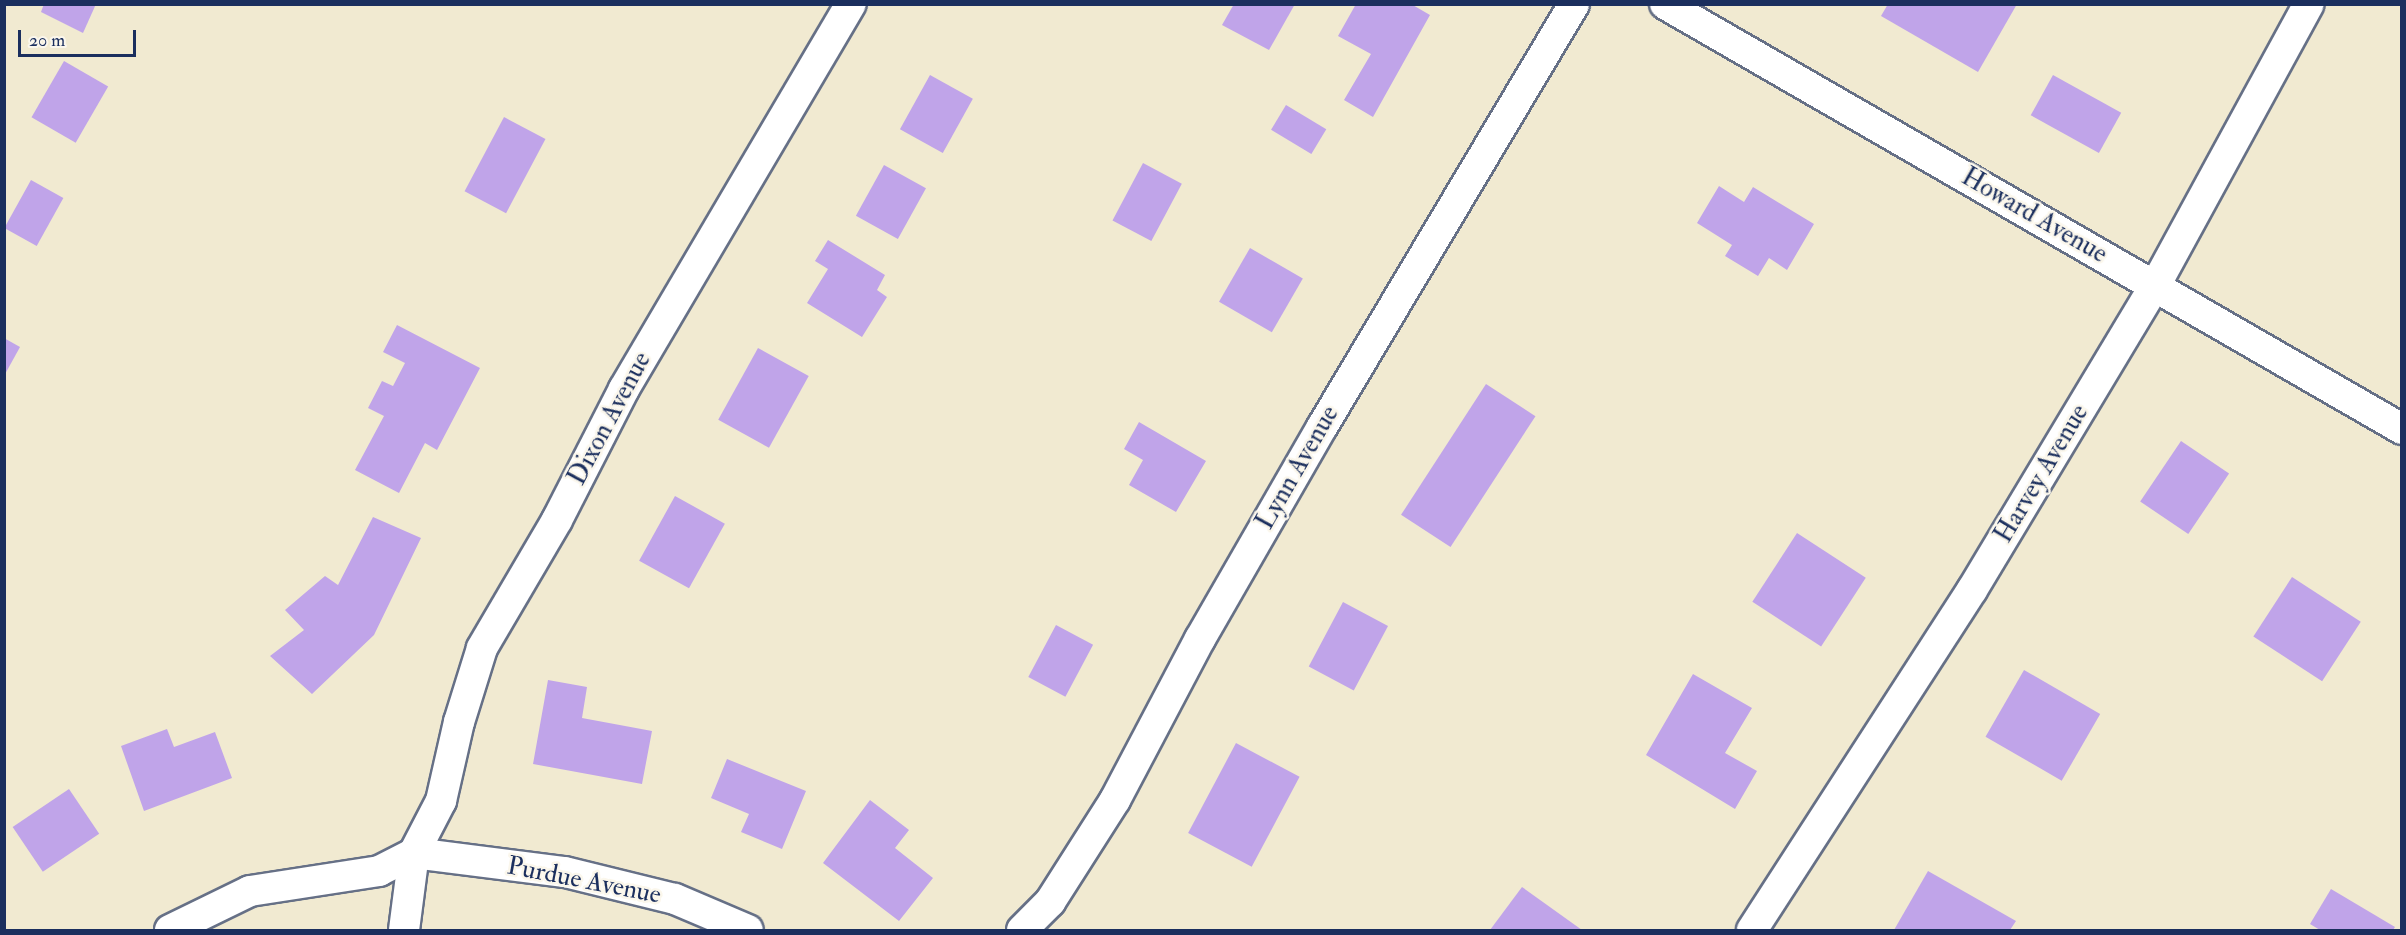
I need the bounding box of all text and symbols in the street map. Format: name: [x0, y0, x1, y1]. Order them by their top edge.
scale bar: [21, 18, 140, 56]
text: 20 m: [29, 29, 65, 52]
street label: Howard Avenue: [1956, 162, 2112, 270]
street label: Dixon Avenue: [562, 347, 658, 491]
street label: Harvey Avenue: [1988, 399, 2096, 549]
street label: Lynn Avenue: [1250, 401, 1346, 535]
street label: Purdue Avenue: [504, 851, 664, 911]

